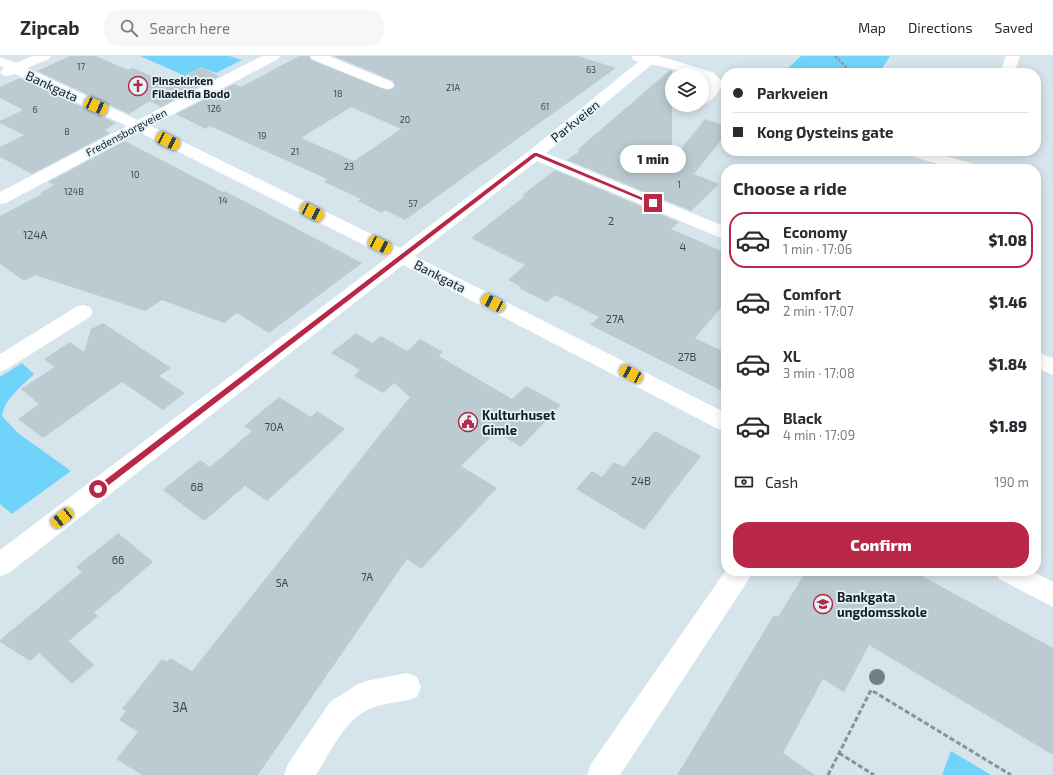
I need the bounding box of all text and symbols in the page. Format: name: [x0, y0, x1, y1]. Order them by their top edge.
search box: [104, 10, 384, 46]
text: Zipcab: [20, 16, 80, 39]
icon: search: [118, 17, 140, 39]
text: Search here: [150, 19, 230, 37]
text: Map: [858, 19, 886, 36]
text: Directions: [908, 19, 973, 36]
text: Saved: [995, 19, 1033, 36]
house number: 17: [77, 61, 85, 72]
house number: 63: [586, 64, 596, 75]
street label: Bankgata: [23, 67, 81, 105]
map controls: [665, 68, 709, 112]
button: layers: [665, 68, 709, 112]
place label: Pinsekirken Filadelfia Bodø: [152, 74, 230, 100]
church icon: Pinsekirken Filadelfia Bodø: [127, 75, 149, 97]
house number: 21A: [446, 82, 461, 93]
text: Parkveien: [757, 84, 828, 102]
house number: 18: [333, 88, 343, 99]
car: [83, 96, 109, 116]
street label: Parkveien: [547, 96, 603, 146]
house number: 61: [541, 101, 549, 112]
house number: 126: [207, 103, 221, 114]
house number: 6: [32, 104, 38, 115]
street label: Fredensborgveien: [83, 105, 169, 159]
house number: 20: [400, 114, 410, 125]
text: Kong Øysteins gate: [757, 123, 894, 141]
house number: 8: [64, 126, 70, 137]
car: [155, 130, 181, 152]
house number: 19: [258, 130, 266, 141]
callout: 1 min: [620, 145, 686, 173]
house number: 21: [291, 146, 299, 157]
text: 1 min: [637, 151, 669, 167]
house number: 23: [344, 161, 354, 172]
house number: 10: [130, 169, 140, 180]
text: Choose a ride: [733, 177, 847, 199]
house number: 1: [677, 179, 681, 190]
house number: 124B: [64, 186, 84, 197]
route end: [644, 194, 662, 212]
house number: 14: [218, 195, 228, 206]
house number: 57: [408, 198, 418, 209]
car: [299, 201, 325, 223]
house number: 2: [608, 214, 614, 227]
icon: car: [735, 222, 771, 258]
text: Economy: [783, 223, 848, 241]
house number: 124A: [23, 228, 47, 241]
text: $1.08: [988, 231, 1027, 249]
car: [367, 234, 393, 256]
house number: 4: [680, 240, 687, 253]
text: 1 min · 17:06: [783, 241, 852, 257]
street label: Bankgata: [412, 256, 468, 296]
icon: car: [735, 284, 771, 320]
text: Comfort: [783, 285, 841, 303]
car: [480, 292, 506, 314]
text: $1.46: [989, 293, 1027, 311]
text: 2 min · 17:07: [783, 303, 854, 319]
house number: 27A: [606, 312, 624, 325]
icon: car: [735, 346, 771, 382]
text: XL: [783, 347, 801, 365]
house number: 27B: [678, 350, 696, 363]
text: $1.84: [988, 355, 1027, 373]
car: [618, 363, 644, 385]
text: 3 min · 17:08: [783, 365, 855, 381]
place label: Kulturhuset Gimle: [482, 407, 556, 438]
icon: car: [735, 408, 771, 444]
text: Black: [783, 409, 822, 427]
public building icon: Kulturhuset Gimle: [457, 411, 479, 433]
text: $1.89: [989, 417, 1027, 435]
house number: 70A: [264, 420, 284, 433]
text: 4 min · 17:09: [783, 427, 855, 443]
icon: cash: [733, 471, 755, 493]
text: Cash: [765, 473, 798, 491]
house number: 24B: [631, 474, 651, 487]
text: 190 m: [994, 474, 1029, 490]
route start: [89, 480, 107, 498]
house number: 68: [191, 480, 203, 493]
car: [49, 506, 75, 530]
button: Confirm: [733, 522, 1029, 568]
house number: 66: [112, 553, 124, 566]
house number: 7A: [361, 570, 373, 583]
house number: 5A: [276, 576, 289, 589]
place label: Bankgata ungdomsskole: [837, 589, 927, 620]
school or university icon: Bankgata ungdomsskole: [812, 593, 834, 615]
house number: 3A: [172, 699, 188, 715]

